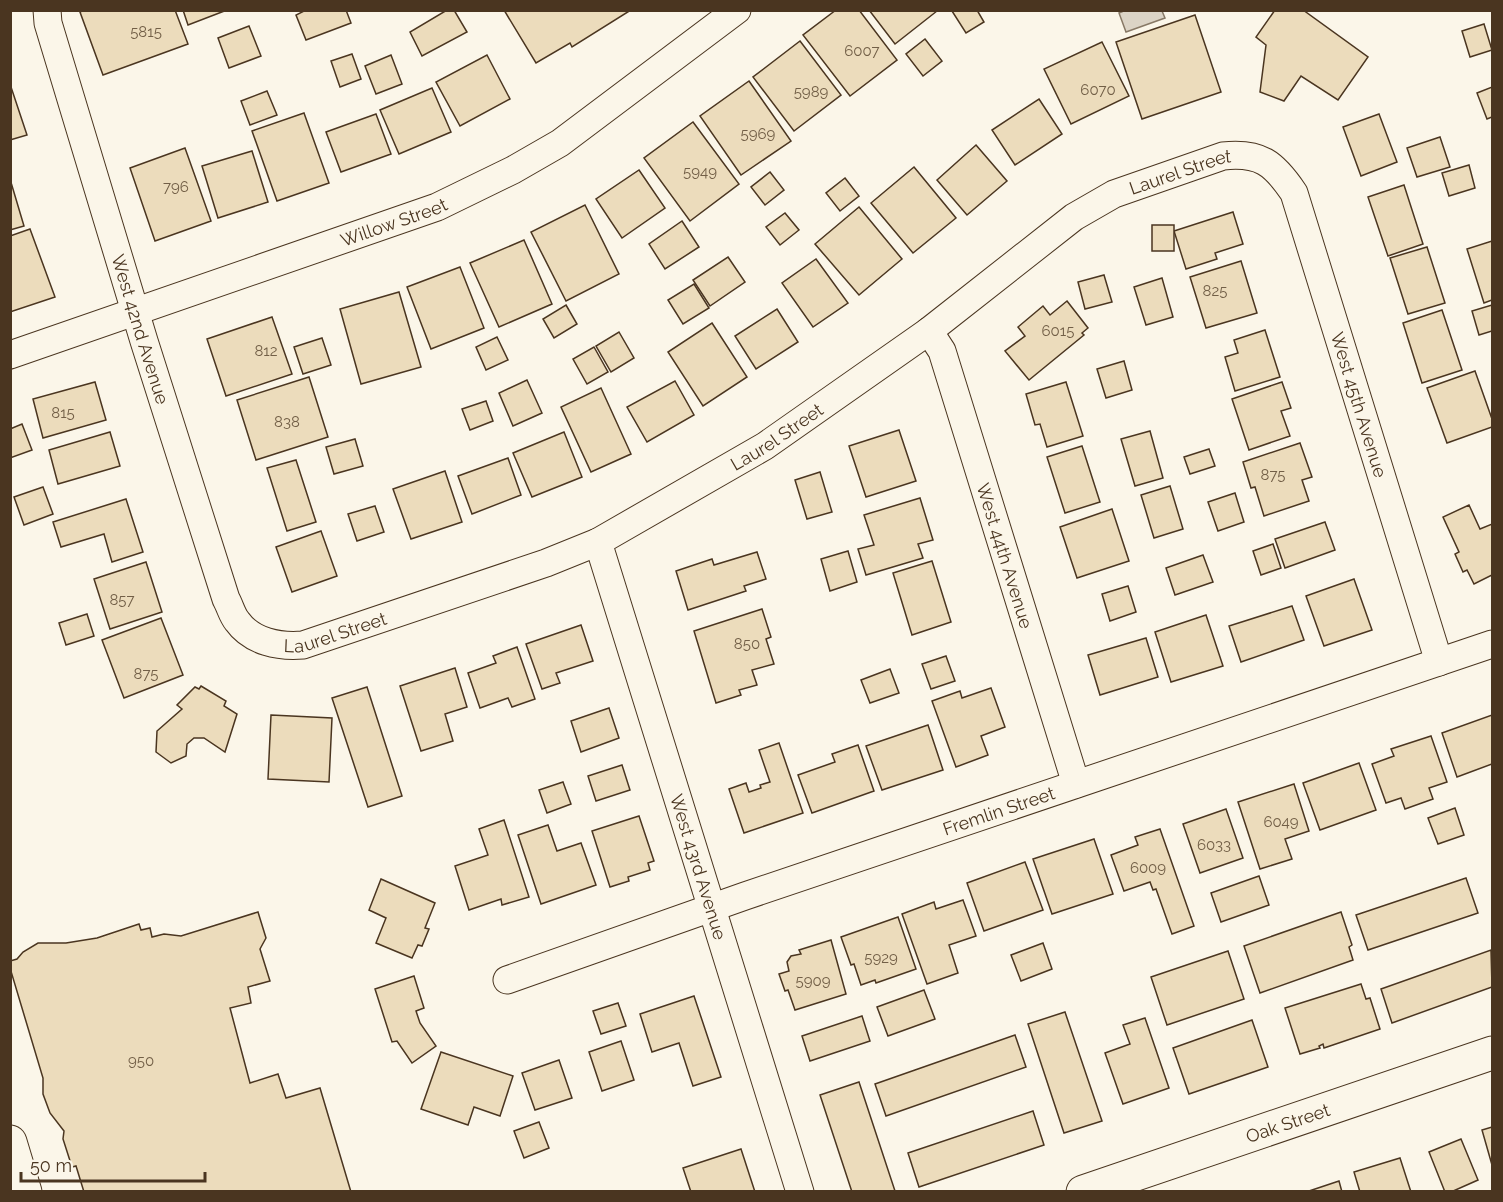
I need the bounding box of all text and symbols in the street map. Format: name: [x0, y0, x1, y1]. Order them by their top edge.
house number: 5815: [130, 23, 162, 41]
house number: 6007: [844, 42, 880, 60]
house number: 6070: [1080, 81, 1116, 99]
house number: 5989: [794, 83, 829, 101]
house number: 5969: [741, 125, 776, 143]
street label: Laurel Street: [1126, 145, 1232, 198]
house number: 5949: [683, 163, 717, 181]
house number: 796: [163, 178, 189, 196]
street label: Willow Street: [337, 193, 450, 250]
street label: West 42nd Avenue: [108, 252, 174, 407]
house number: 825: [1203, 282, 1227, 300]
house number: 6015: [1042, 322, 1074, 340]
street label: West 45th Avenue: [1327, 329, 1392, 480]
house number: 812: [254, 342, 278, 360]
street label: Laurel Street: [726, 398, 827, 474]
house number: 815: [51, 404, 75, 422]
house number: 838: [274, 413, 300, 431]
house number: 875: [1261, 466, 1285, 484]
street label: West 44th Avenue: [973, 480, 1038, 631]
house number: 857: [109, 591, 135, 609]
street label: Laurel Street: [283, 607, 389, 656]
house number: 850: [734, 635, 760, 653]
house number: 875: [134, 665, 158, 683]
street label: Fremlin Street: [940, 782, 1057, 839]
street label: West 43rd Avenue: [666, 791, 732, 943]
house number: 6049: [1263, 813, 1299, 831]
house number: 6033: [1197, 836, 1231, 854]
house number: 6009: [1130, 859, 1166, 877]
house number: 5929: [864, 949, 898, 967]
house number: 5909: [796, 972, 831, 990]
house number: 950: [128, 1052, 154, 1070]
street label: Oak Street: [1243, 1098, 1332, 1146]
scale bar: [21, 1145, 206, 1183]
text: 50 m: [30, 1155, 72, 1176]

